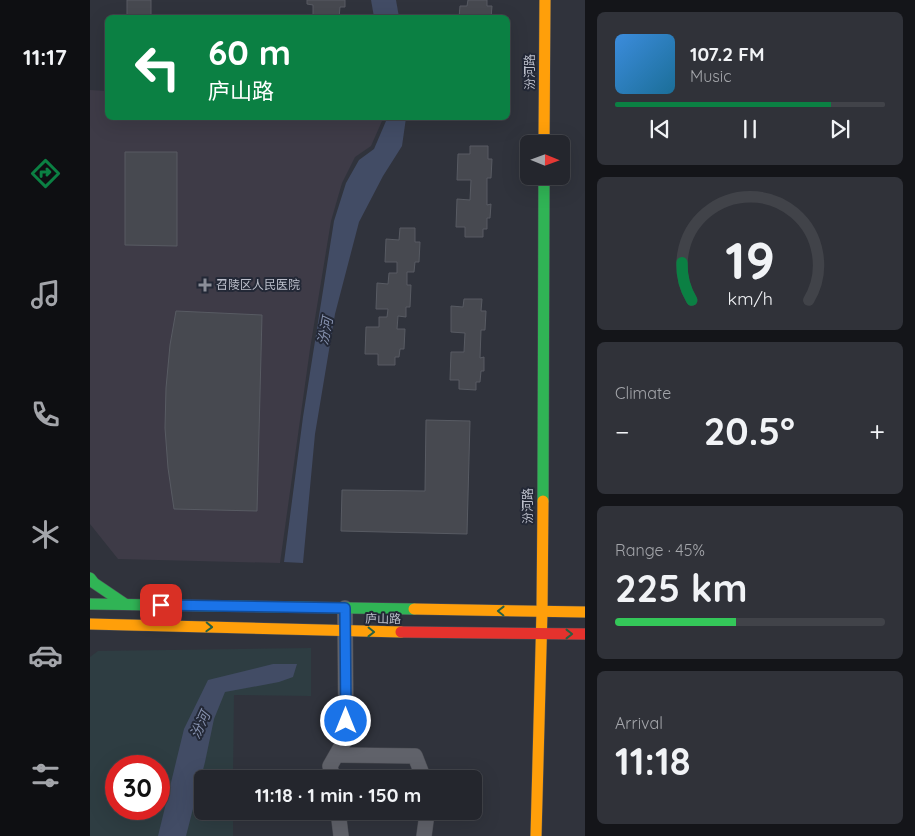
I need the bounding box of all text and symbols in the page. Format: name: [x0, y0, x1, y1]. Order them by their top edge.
text: 60 m: [208, 30, 291, 74]
icon: left: [125, 35, 190, 100]
text: 107.2 FM: [690, 42, 765, 66]
text: 11:17: [23, 43, 67, 71]
street label: 汾河路: [522, 54, 537, 90]
text: Music: [690, 66, 732, 86]
text: 庐山路: [208, 77, 274, 105]
icon: previous: [646, 115, 674, 143]
icon: pause: [736, 115, 764, 143]
icon: next: [826, 115, 854, 143]
north arrow: [520, 135, 570, 185]
map controls: [520, 135, 570, 185]
icon: directions: [28, 156, 63, 191]
text: 19: [725, 227, 775, 292]
icon: music: [28, 277, 63, 312]
place label: 召陵区人民医院: [216, 277, 300, 292]
marker: 召陵区人民医院: [198, 278, 212, 292]
text: km/h: [727, 287, 773, 309]
water label: 汾河: [313, 313, 337, 346]
text: Climate: [615, 383, 671, 403]
icon: phone: [28, 397, 63, 432]
text: 20.5°: [704, 407, 795, 455]
text: −: [615, 414, 630, 449]
text: +: [869, 414, 885, 449]
street label: 汾河路: [520, 488, 535, 524]
icon: climate: [28, 517, 63, 552]
text: Range · 45%: [615, 540, 705, 560]
text: 225 km: [615, 564, 747, 612]
pin: [140, 584, 182, 626]
icon: arrive: [147, 591, 175, 619]
one-way arrow: [497, 606, 505, 616]
street label: 庐山路: [365, 611, 401, 626]
one-way arrow: [205, 622, 213, 633]
one-way arrow: [368, 627, 375, 637]
one-way arrow: [565, 629, 573, 639]
icon: car: [28, 638, 63, 673]
position arrow: [319, 694, 371, 746]
water label: 汾河: [186, 706, 215, 741]
text: Arrival: [615, 713, 663, 733]
text: 11:18: [615, 737, 691, 785]
speed limit sign: 30: [105, 755, 170, 820]
icon: filters: [28, 758, 63, 793]
text: 11:18 · 1 min · 150 m: [255, 783, 421, 807]

